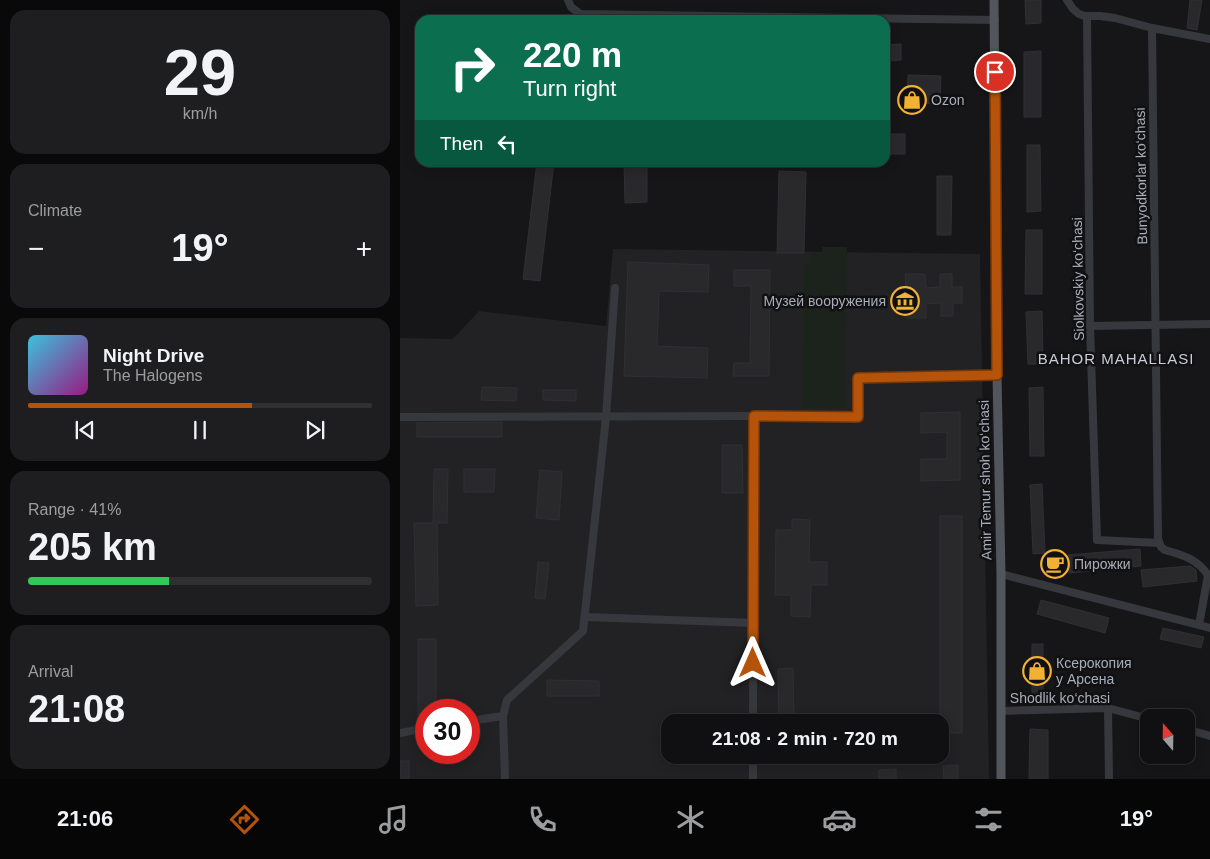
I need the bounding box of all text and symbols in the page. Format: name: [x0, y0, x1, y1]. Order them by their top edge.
icon: right: [440, 35, 505, 100]
text: 220 m: [523, 35, 622, 74]
text: 29: [164, 36, 236, 109]
pin: [974, 51, 1016, 93]
icon: arrive: [981, 58, 1009, 86]
text: Turn right: [523, 76, 616, 101]
shop icon: Ozon: [897, 85, 927, 115]
place label: Ozon: [931, 92, 964, 108]
text: km/h: [183, 105, 217, 122]
street label: Bunyodkorlar ko‘chasi: [1132, 107, 1150, 245]
icon: left: [493, 130, 521, 158]
text: Then: [440, 133, 483, 154]
text: Climate: [28, 202, 82, 219]
street label: Siolkovskiy ko‘chasi: [1069, 217, 1087, 341]
text: 19°: [171, 227, 229, 269]
text: −: [28, 233, 44, 264]
text: +: [356, 233, 372, 264]
museum icon: Музей вооружения: [890, 286, 920, 316]
place label: Музей вооружения: [764, 293, 886, 309]
text: Night Drive: [103, 345, 204, 366]
district label: BAHOR MAHALLASI: [1038, 350, 1194, 367]
text: The Halogens: [103, 367, 203, 384]
street label: Amir Temur shoh ko‘chasi: [976, 400, 994, 560]
icon: previous: [71, 416, 99, 444]
icon: pause: [186, 416, 214, 444]
icon: next: [301, 416, 329, 444]
text: Range · 41%: [28, 501, 121, 518]
text: 205 km: [28, 526, 157, 568]
cafe icon: Пирожки: [1040, 549, 1070, 579]
place label: Пирожки: [1074, 556, 1131, 572]
position arrow: [726, 636, 778, 688]
place label: Ксерокопия у Арсена: [1056, 655, 1132, 687]
shop icon: Ксерокопия у Арсена: [1022, 656, 1052, 686]
text: Arrival: [28, 663, 73, 680]
text: 21:08: [28, 688, 125, 730]
street label: Shodlik ko‘chasi: [1010, 690, 1110, 706]
speed limit sign: 30: [415, 699, 480, 764]
north arrow: [1140, 709, 1195, 764]
map controls: [1140, 709, 1195, 764]
text: 21:08 · 2 min · 720 m: [712, 728, 898, 749]
icon: directions: [227, 802, 262, 837]
icon: music: [376, 802, 411, 837]
icon: phone: [525, 802, 560, 837]
icon: climate: [673, 802, 708, 837]
icon: car: [822, 802, 857, 837]
icon: filters: [971, 802, 1006, 837]
text: 21:06: [57, 806, 113, 831]
text: 19°: [1120, 806, 1153, 831]

